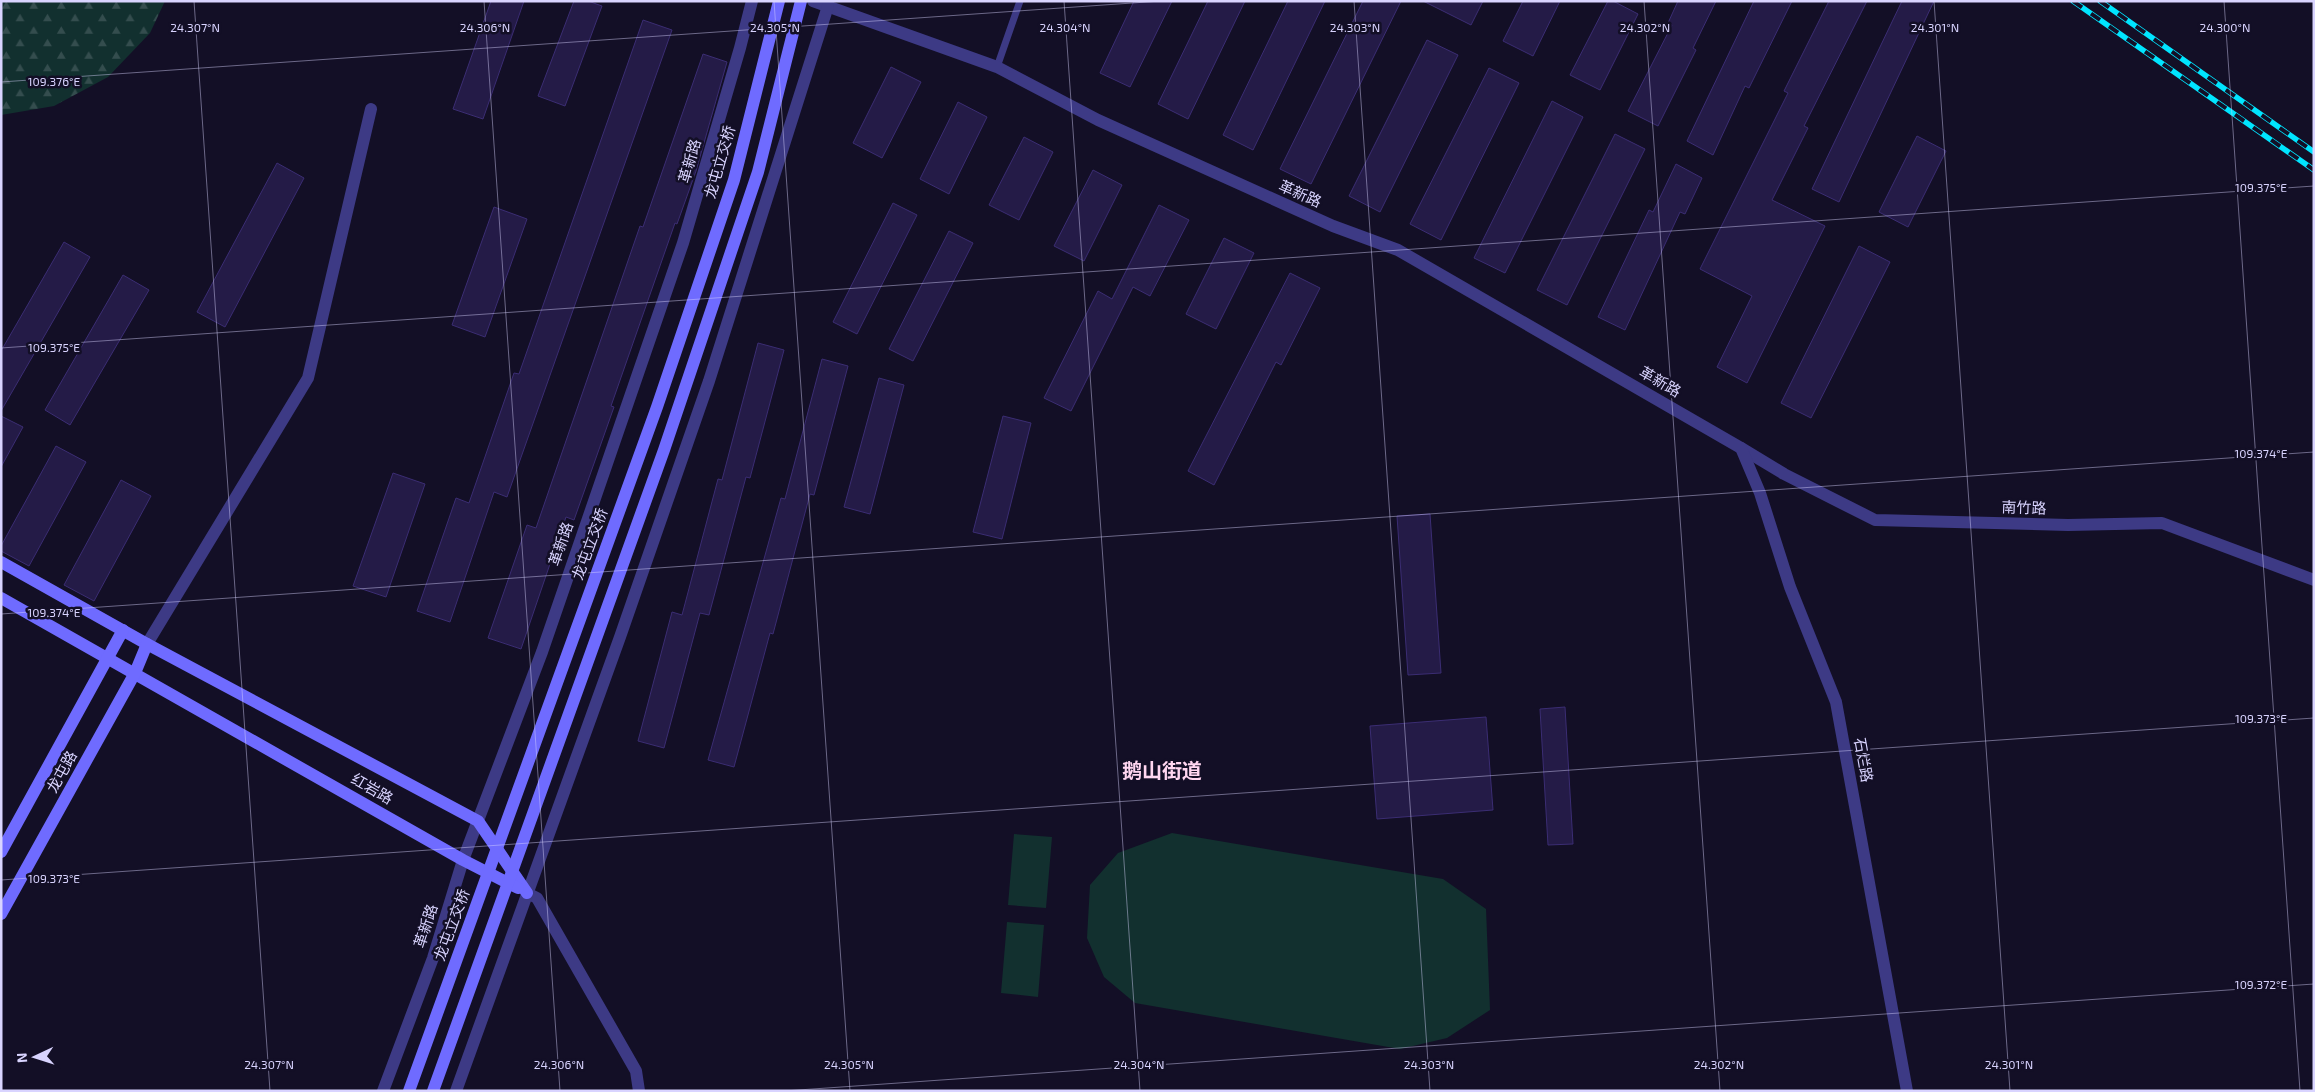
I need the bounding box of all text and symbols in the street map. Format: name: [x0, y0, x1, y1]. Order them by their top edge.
text: 24.307°N: [170, 20, 220, 34]
text: 24.306°N: [460, 20, 510, 34]
text: 24.305°N: [750, 20, 800, 34]
text: 24.304°N: [1040, 20, 1090, 34]
text: 24.303°N: [1330, 20, 1380, 34]
text: 24.302°N: [1620, 20, 1670, 34]
text: 24.301°N: [1911, 20, 1959, 34]
text: 24.300°N: [2200, 20, 2250, 34]
text: 109.376°E: [28, 74, 80, 88]
street label: 龙屯立交桥: [700, 123, 738, 200]
street label: 革新路: [674, 137, 704, 185]
street label: 革新路: [1276, 176, 1325, 210]
text: 109.375°E: [2235, 180, 2287, 194]
text: 109.375°E: [28, 340, 80, 354]
street label: 革新路: [1637, 362, 1684, 400]
text: 109.374°E: [2235, 446, 2288, 460]
street label: 南竹路: [2001, 497, 2047, 517]
street label: 龙屯立交桥: [568, 505, 610, 582]
street label: 革新路: [544, 519, 576, 568]
text: 109.374°E: [28, 605, 81, 619]
text: 109.373°E: [2235, 711, 2287, 725]
street label: 石烂路: [1851, 736, 1877, 784]
street label: 龙屯路: [42, 747, 80, 796]
district label: 鹅山街道: [1122, 758, 1202, 782]
street label: 红岩路: [349, 769, 396, 807]
text: 109.373°E: [28, 871, 80, 885]
street label: 龙屯立交桥: [430, 886, 472, 963]
street label: 革新路: [410, 902, 441, 950]
text: 109.372°E: [2235, 977, 2287, 991]
north arrow: [10, 1032, 60, 1082]
text: N: [13, 1052, 30, 1064]
text: 24.307°N: [244, 1057, 294, 1071]
text: 24.306°N: [534, 1057, 584, 1071]
text: 24.305°N: [824, 1057, 874, 1071]
text: 24.304°N: [1114, 1057, 1164, 1071]
text: 24.303°N: [1404, 1057, 1454, 1071]
text: 24.302°N: [1694, 1057, 1744, 1071]
text: 24.301°N: [1985, 1057, 2033, 1071]

